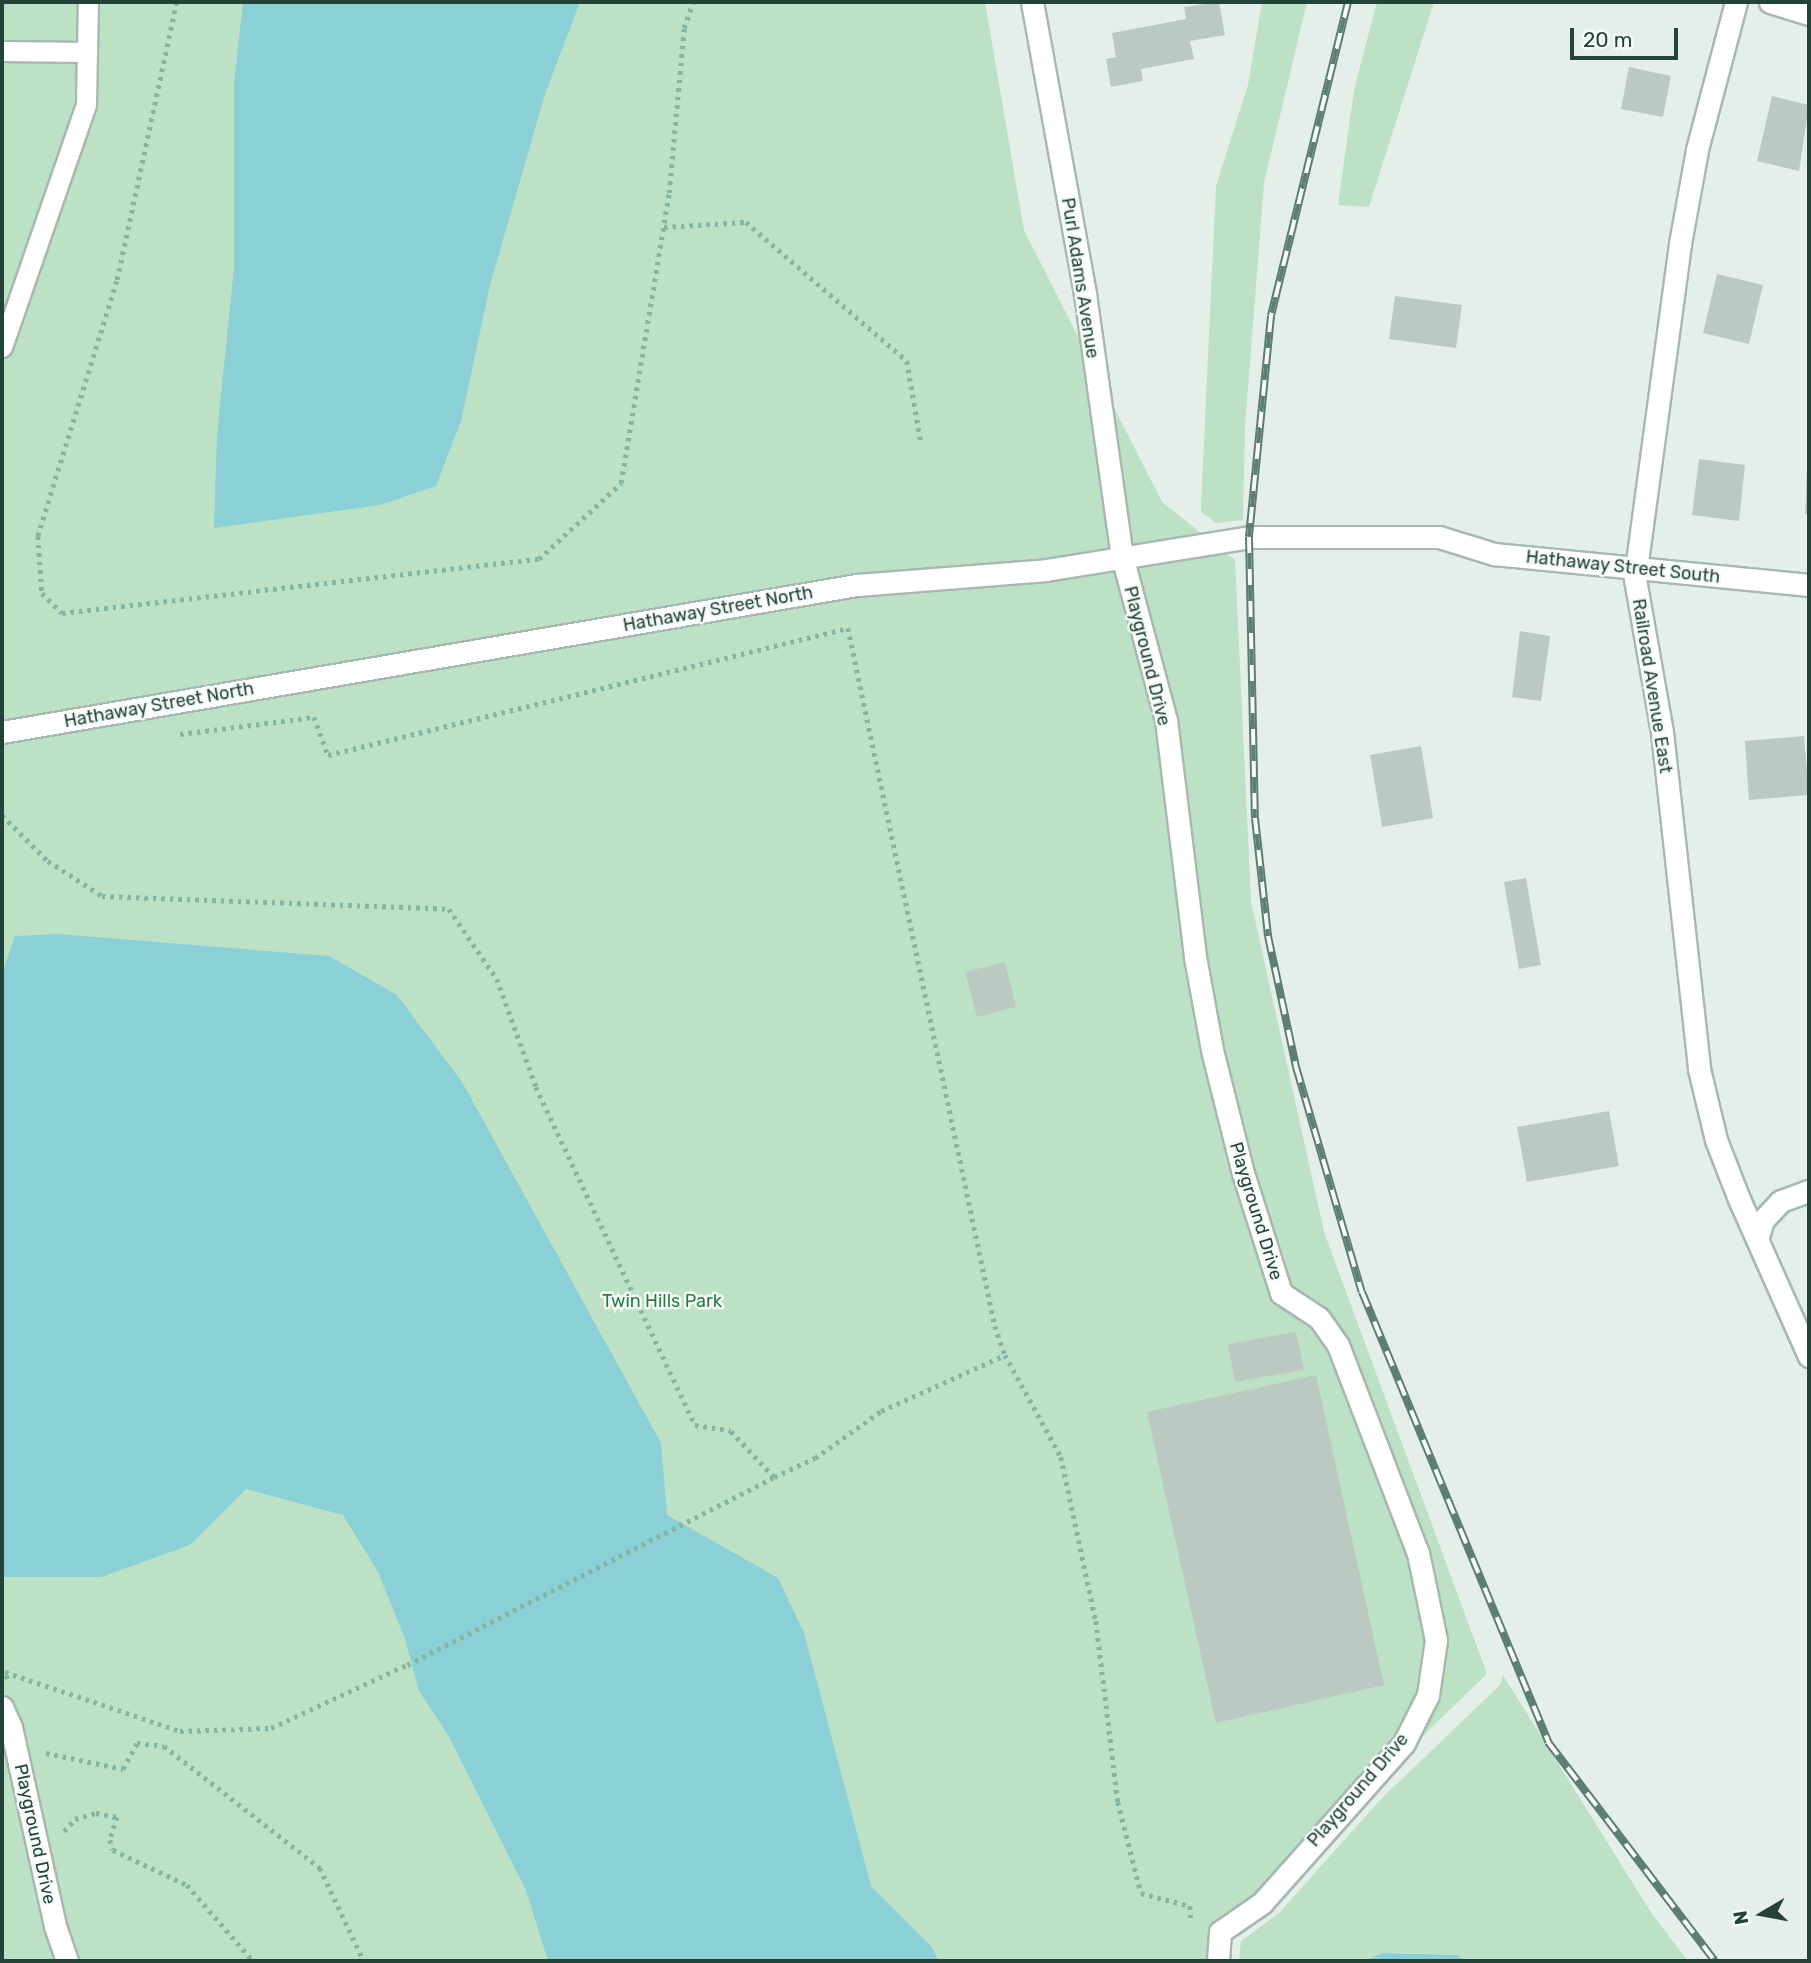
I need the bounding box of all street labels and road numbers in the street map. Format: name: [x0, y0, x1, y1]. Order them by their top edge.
street label: Purl Adams Avenue: [1057, 196, 1103, 360]
street label: Hathaway Street South: [1525, 546, 1721, 588]
street label: Hathaway Street North: [621, 582, 815, 636]
street label: Playground Drive: [1119, 584, 1175, 728]
street label: Railroad Avenue East: [1627, 597, 1677, 775]
street label: Hathaway Street North: [62, 678, 256, 732]
street label: Playground Drive: [1225, 1139, 1287, 1283]
street label: Playground Drive: [1303, 1729, 1413, 1851]
street label: Playground Drive: [10, 1762, 60, 1906]

